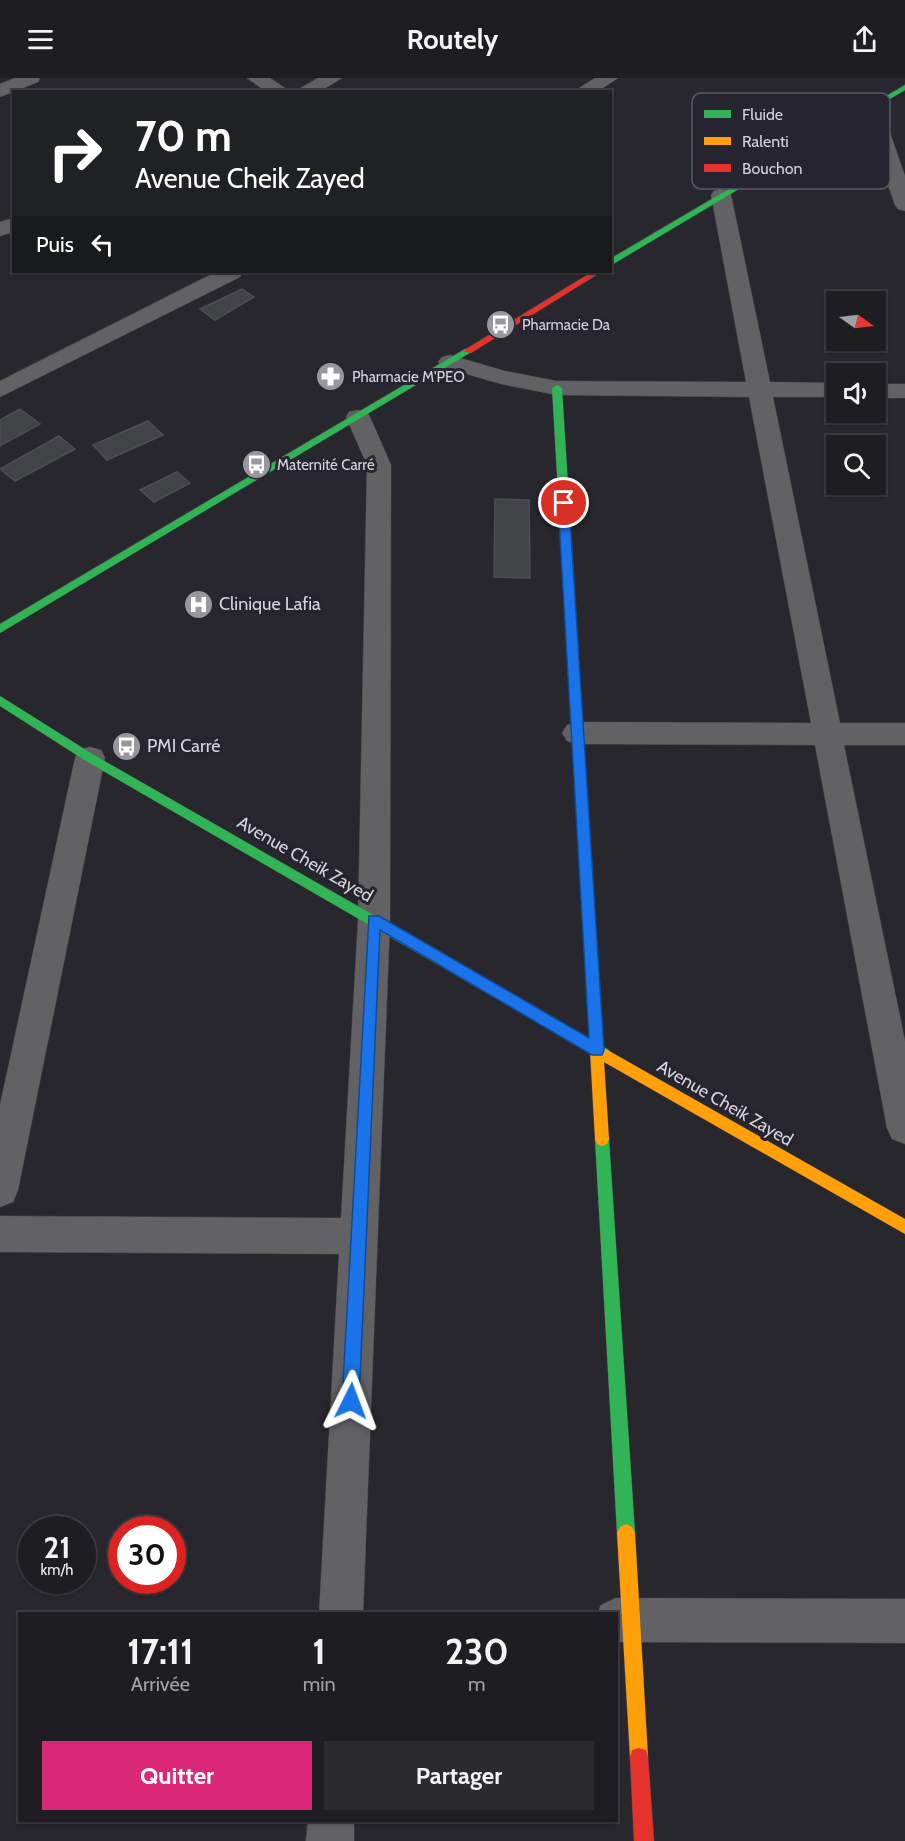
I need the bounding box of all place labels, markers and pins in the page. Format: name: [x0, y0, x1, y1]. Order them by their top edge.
bus stop icon: Pharmacie Da: [485, 309, 517, 341]
place label: Pharmacie Da: [522, 316, 611, 334]
pharmacy icon: Pharmacie M'PEO: [315, 361, 347, 393]
place label: Pharmacie M'PEO: [352, 368, 465, 386]
bus stop icon: Maternité Carré: [240, 449, 272, 481]
place label: Maternité Carré: [277, 456, 375, 474]
pin: [538, 477, 589, 528]
hospital icon: Clinique Lafia: [182, 588, 214, 620]
place label: Clinique Lafia: [219, 593, 321, 615]
bus stop icon: PMI Carré: [110, 730, 142, 762]
place label: PMI Carré: [147, 735, 220, 757]

